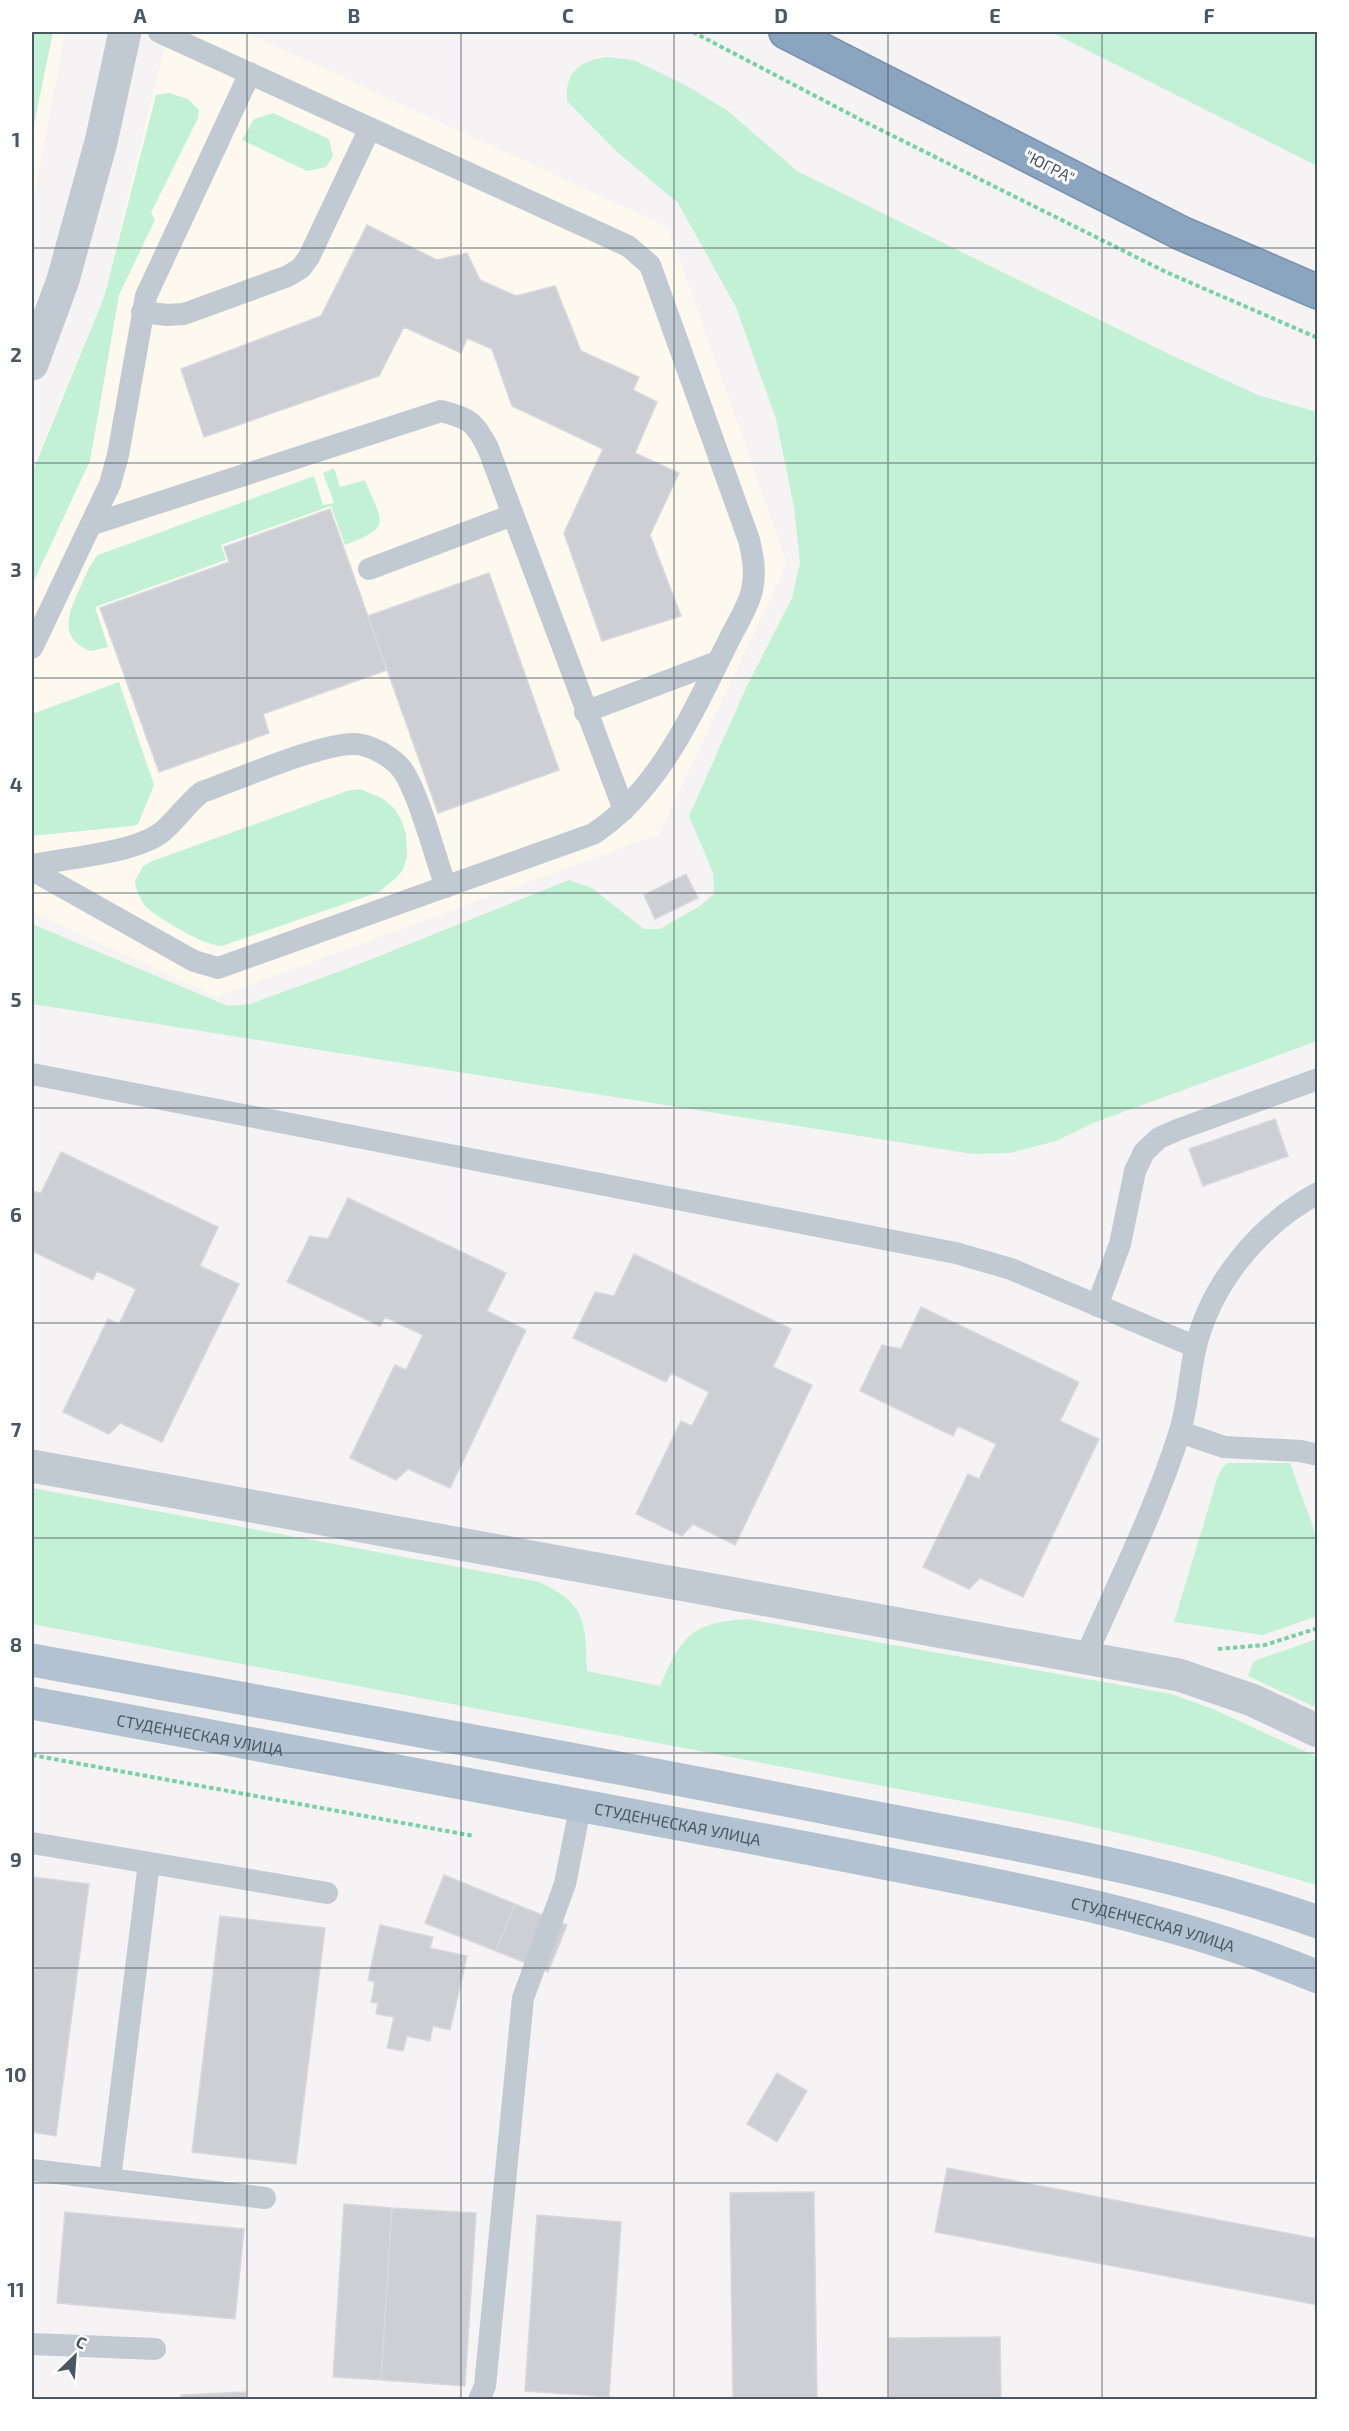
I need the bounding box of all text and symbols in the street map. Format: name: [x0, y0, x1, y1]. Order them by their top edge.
text: A: [133, 3, 147, 27]
text: B: [348, 3, 360, 27]
text: C: [562, 3, 574, 27]
text: D: [774, 3, 788, 27]
text: E: [989, 3, 1001, 27]
text: F: [1203, 3, 1215, 27]
text: 1: [12, 127, 20, 151]
street label: "ЮГРА": [1022, 145, 1078, 187]
text: 2: [10, 342, 22, 366]
text: 3: [10, 557, 22, 581]
text: 4: [10, 772, 23, 796]
text: 5: [10, 987, 22, 1011]
text: 6: [10, 1202, 22, 1226]
text: 7: [11, 1417, 22, 1441]
text: 8: [10, 1632, 22, 1656]
street label: СТУДЕНЧЕСКАЯ УЛИЦА: [115, 1709, 285, 1759]
street label: СТУДЕНЧЕСКАЯ УЛИЦА: [593, 1798, 763, 1848]
text: 9: [10, 1847, 22, 1871]
street label: СТУДЕНЧЕСКАЯ УЛИЦА: [1070, 1892, 1238, 1955]
text: 10: [5, 2062, 27, 2086]
text: 11: [7, 2277, 25, 2301]
north arrow: [45, 2326, 105, 2386]
text: С: [73, 2331, 90, 2353]

